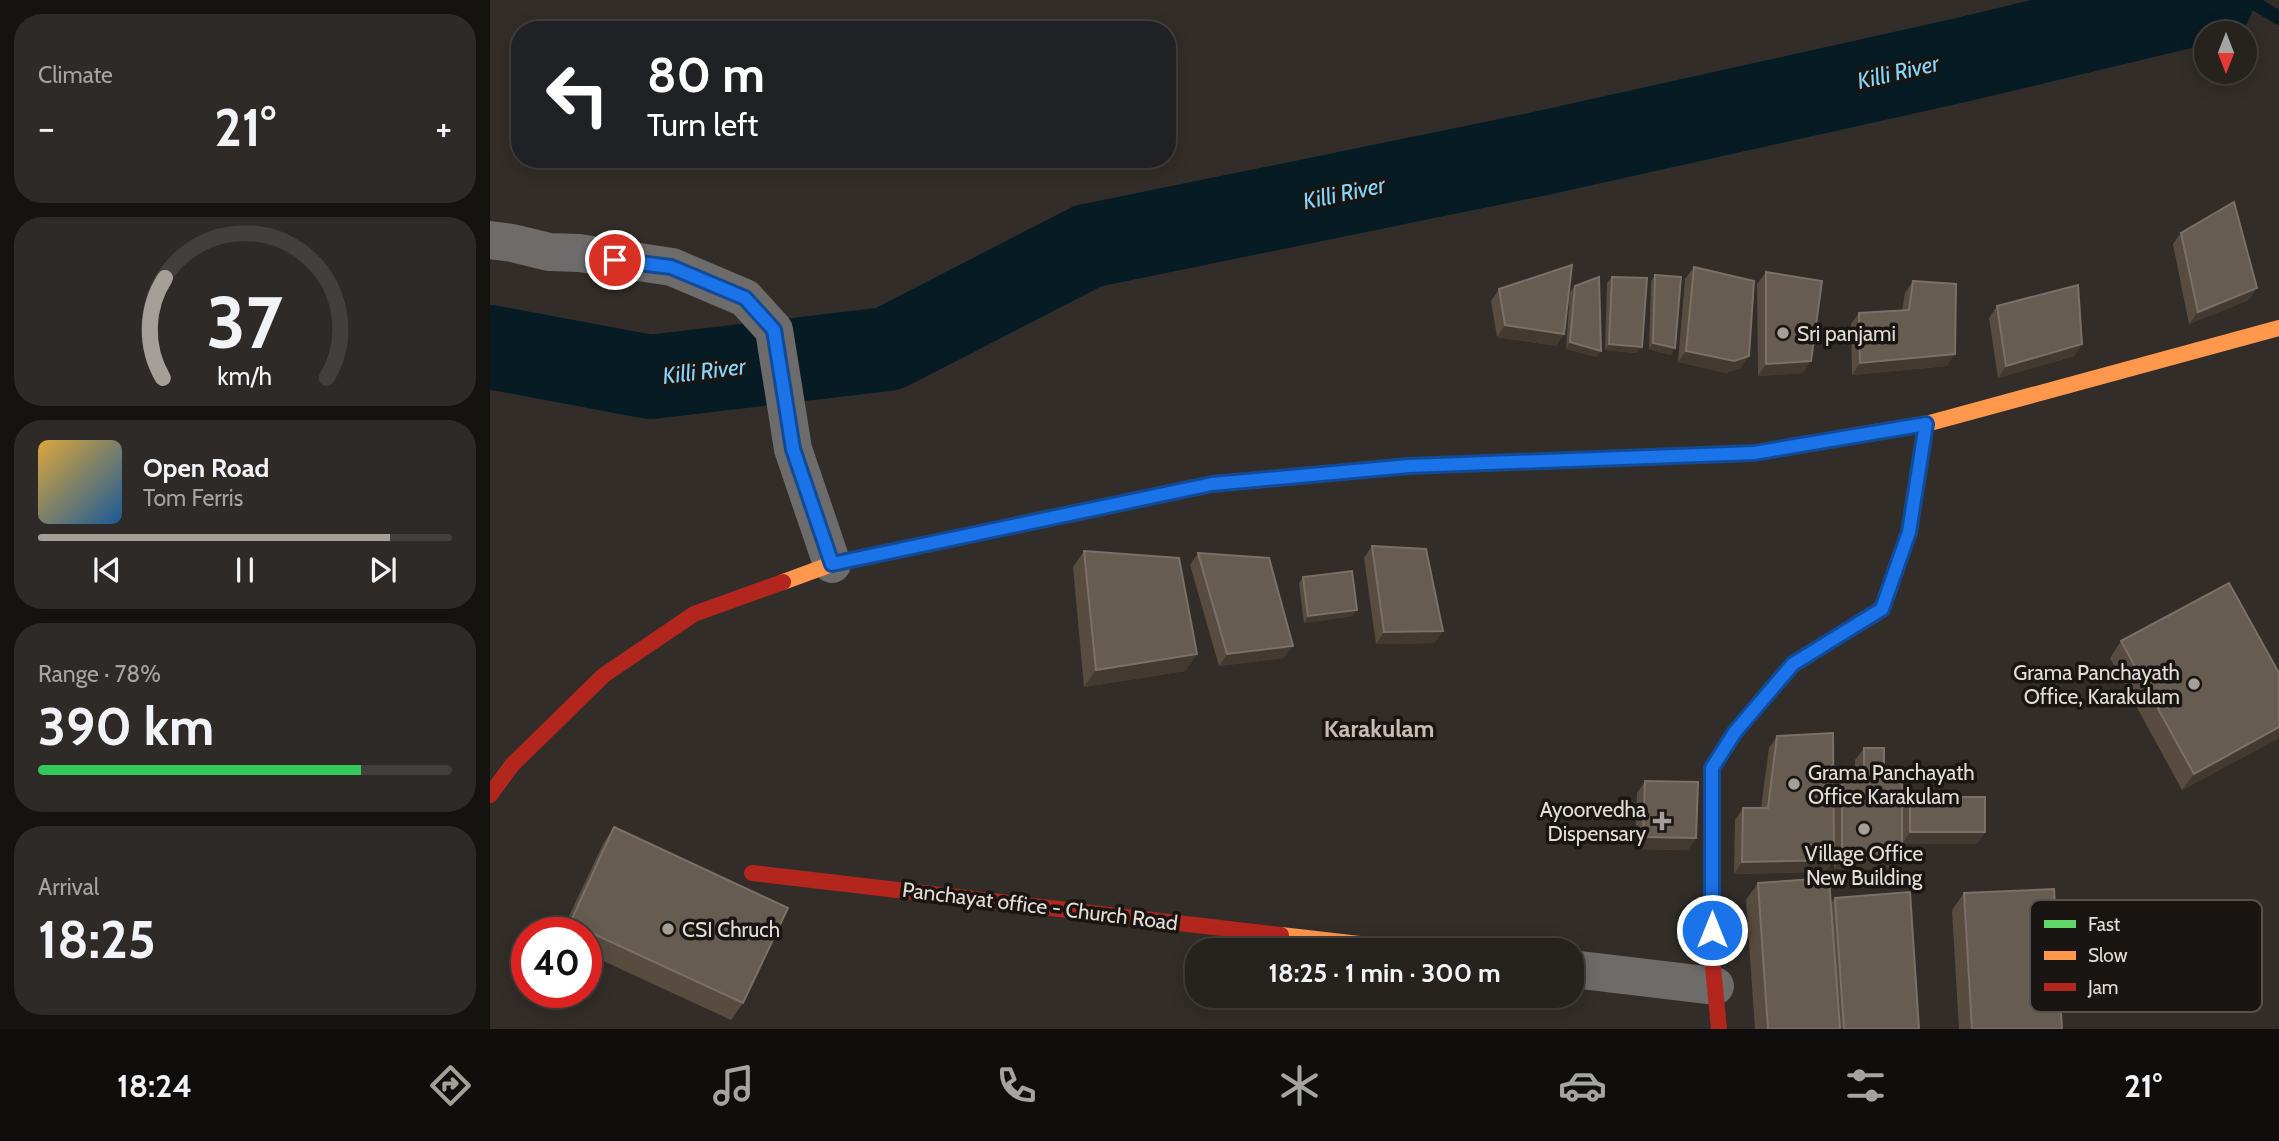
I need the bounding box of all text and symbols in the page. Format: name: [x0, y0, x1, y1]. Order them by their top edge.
north arrow: [2194, 21, 2258, 84]
map controls: [2194, 21, 2257, 84]
text: 80 m: [647, 45, 765, 104]
icon: left: [532, 49, 623, 140]
water label: Killi River: [1854, 49, 1943, 95]
text: Climate: [38, 61, 113, 89]
text: 21°: [214, 96, 276, 159]
text: −: [38, 104, 55, 151]
text: +: [435, 104, 452, 151]
text: Turn left: [647, 105, 758, 144]
water label: Killi River: [1300, 170, 1389, 215]
pin: [585, 230, 645, 290]
icon: arrive: [596, 241, 634, 279]
text: 37: [207, 278, 283, 366]
place label: Sri panjami: [1797, 321, 1896, 347]
marker: Sri panjami: [1775, 325, 1791, 341]
water label: Killi River: [661, 352, 748, 390]
text: km/h: [218, 360, 272, 390]
text: Open Road: [143, 452, 269, 484]
text: Tom Ferris: [143, 484, 243, 512]
icon: previous: [88, 551, 126, 589]
icon: pause: [226, 551, 264, 589]
icon: next: [364, 551, 402, 589]
text: Range · 78%: [38, 660, 161, 688]
place label: Grama Panchayath Office, Karakulam: [2013, 660, 2180, 709]
marker: Grama Panchayath Office, Karakulam: [2186, 676, 2202, 692]
text: 390 km: [38, 695, 214, 758]
district label: Karakulam: [1324, 714, 1434, 743]
place label: Grama Panchayath Office Karakulam: [1808, 760, 1975, 809]
marker: Grama Panchayath Office Karakulam: [1786, 776, 1802, 792]
place label: Ayoorvedha Dispensary: [1540, 797, 1646, 846]
marker: Ayoorvedha Dispensary: [1652, 811, 1672, 831]
marker: Village Office New Building: [1856, 821, 1872, 837]
place label: Village Office New Building: [1805, 841, 1924, 890]
text: Arrival: [38, 873, 99, 901]
street label: Panchayat office - Church Road: [901, 877, 1179, 935]
position arrow: [1675, 893, 1749, 967]
legend: [2030, 900, 2262, 1012]
text: 18:25: [38, 908, 156, 971]
text: Fast: [2088, 913, 2121, 936]
speed limit sign: 40: [511, 917, 602, 1008]
place label: CSI Chruch: [682, 917, 780, 942]
marker: CSI Chruch: [660, 921, 676, 937]
text: Slow: [2088, 944, 2128, 967]
text: 18:25 · 1 min · 300 m: [1268, 957, 1501, 989]
text: Jam: [2087, 976, 2118, 999]
icon: directions: [426, 1061, 475, 1110]
icon: music: [709, 1061, 758, 1110]
icon: phone: [992, 1061, 1041, 1110]
icon: climate: [1275, 1061, 1324, 1110]
icon: car: [1558, 1061, 1607, 1110]
icon: filters: [1841, 1061, 1890, 1110]
text: 18:24: [117, 1066, 192, 1105]
text: 21°: [2124, 1066, 2162, 1105]

